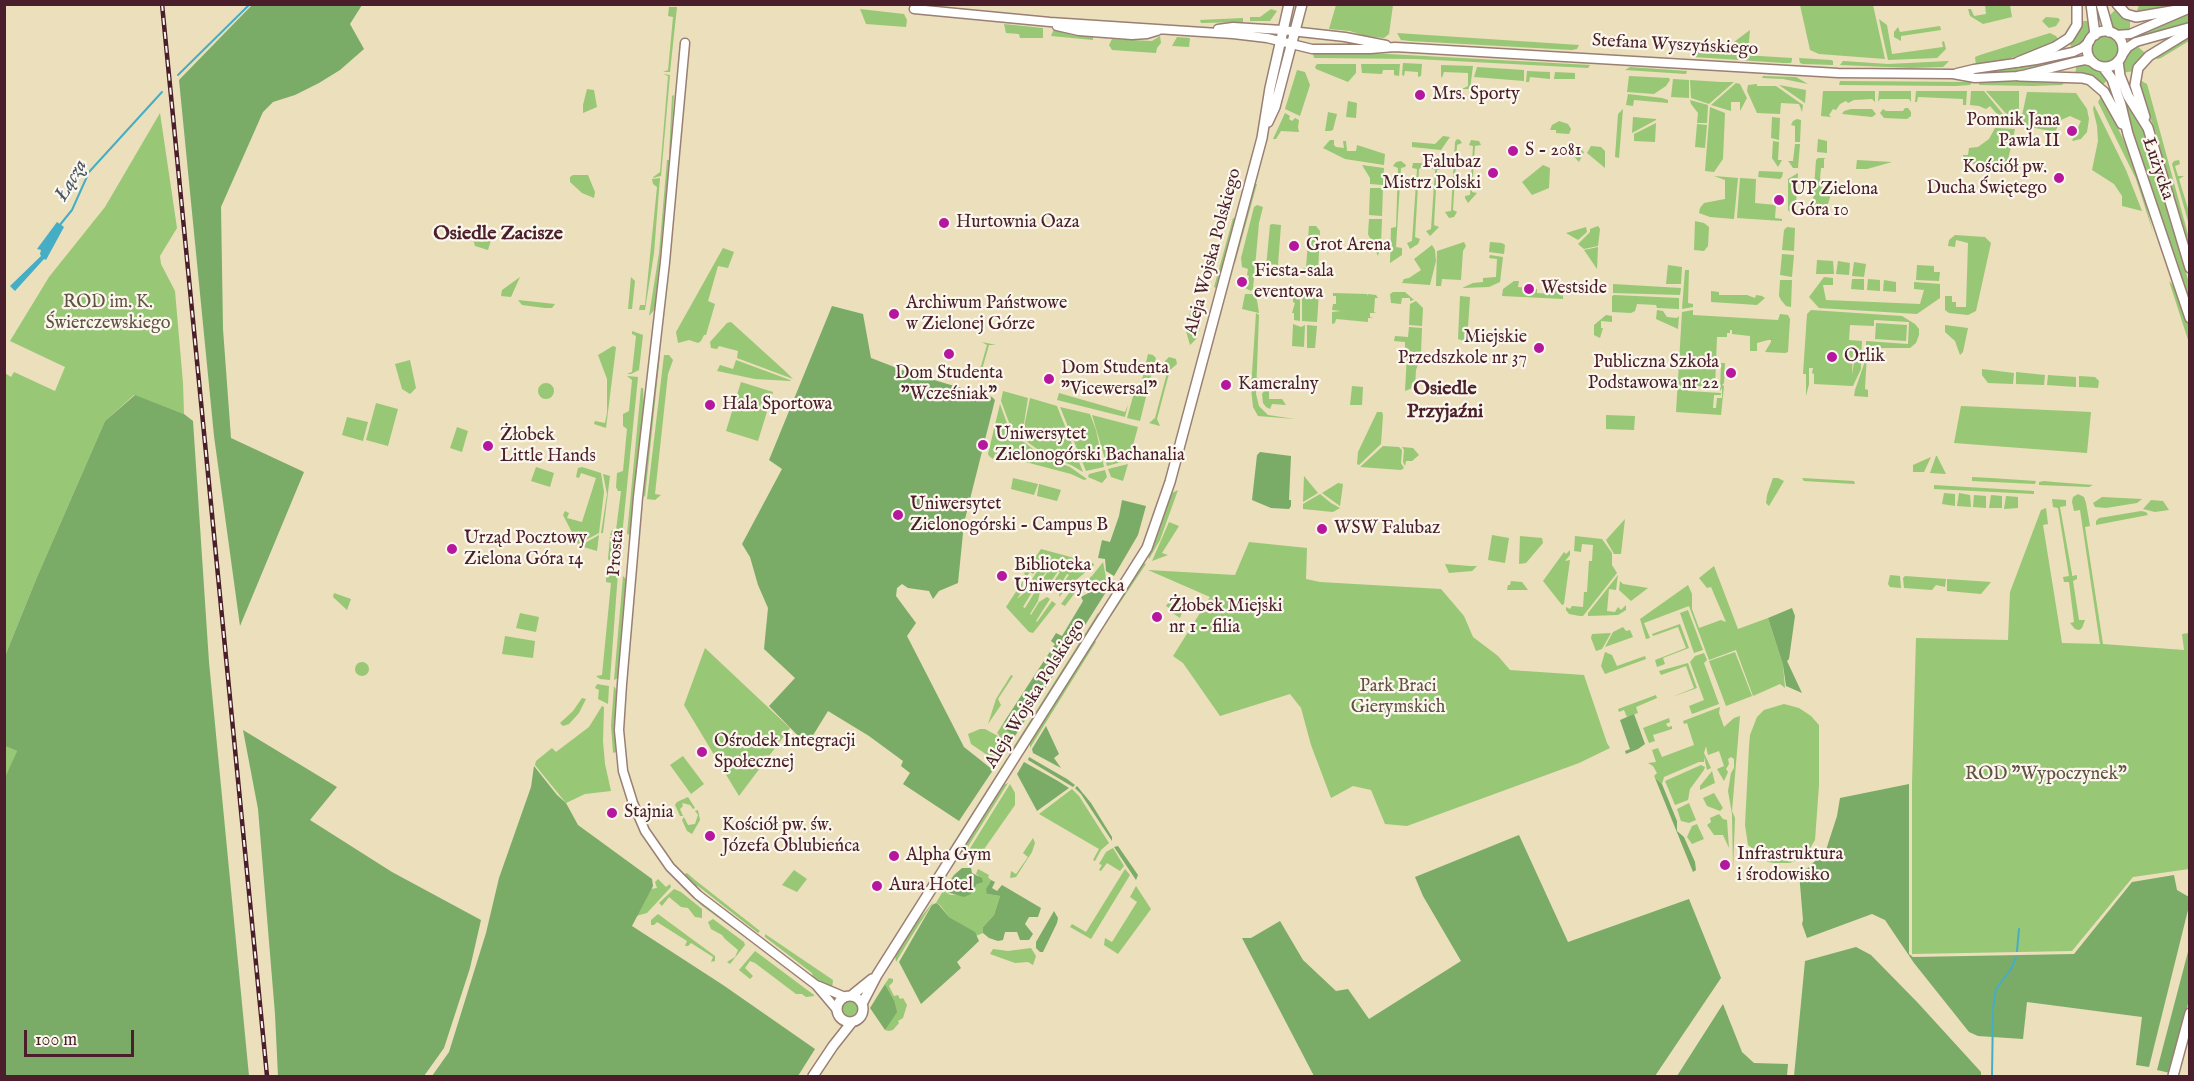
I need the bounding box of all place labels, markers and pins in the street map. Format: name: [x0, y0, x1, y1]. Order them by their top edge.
place label: Mrs. Sporty: [1432, 84, 1520, 106]
marker: Mrs. Sporty: [1413, 88, 1427, 102]
place label: Pomnik Jana Pawla II: [1966, 110, 2060, 152]
marker: Pomnik Jana Pawla II: [2065, 124, 2079, 138]
place label: S - 2081: [1525, 140, 1581, 162]
marker: S - 2081: [1506, 144, 1520, 158]
place label: Falubaz Mistrz Polski: [1382, 152, 1481, 195]
place label: Kościół pw. Ducha Świętego: [1927, 157, 2047, 200]
marker: Falubaz Mistrz Polski: [1486, 166, 1500, 180]
marker: Kościół pw. Ducha Świętego: [2052, 171, 2066, 185]
place label: UP Zielona Góra 10: [1791, 179, 1878, 222]
marker: UP Zielona Góra 10: [1772, 193, 1786, 207]
place label: Hurtownia Oaza: [956, 212, 1080, 234]
marker: Hurtownia Oaza: [937, 216, 951, 230]
place label: Grot Arena: [1306, 235, 1391, 257]
marker: Grot Arena: [1287, 239, 1301, 253]
place label: Fiesta-sala eventowa: [1254, 261, 1334, 304]
marker: Fiesta-sala eventowa: [1235, 275, 1249, 289]
place label: Westside: [1541, 278, 1607, 300]
marker: Westside: [1522, 282, 1536, 296]
place label: Archiwum Państwowe w Zielonej Górze: [906, 293, 1067, 336]
marker: Archiwum Państwowe w Zielonej Górze: [887, 307, 901, 321]
place label: Miejskie Przedszkole nr 37: [1398, 327, 1527, 370]
marker: Miejskie Przedszkole nr 37: [1532, 341, 1546, 355]
place label: Orlik: [1844, 346, 1885, 368]
marker: Dom Studenta "Wcześniak": [942, 347, 956, 361]
marker: Orlik: [1825, 350, 1839, 364]
place label: Publiczna Szkoła Podstawowa nr 22: [1588, 352, 1719, 394]
place label: Dom Studenta "Vicewersal": [1061, 358, 1169, 400]
place label: Dom Studenta "Wcześniak": [895, 363, 1003, 406]
marker: Publiczna Szkoła Podstawowa nr 22: [1724, 366, 1738, 380]
marker: Dom Studenta "Vicewersal": [1042, 372, 1056, 386]
place label: Kameralny: [1238, 374, 1319, 396]
marker: Kameralny: [1219, 378, 1233, 392]
place label: Hala Sportowa: [722, 394, 832, 416]
marker: Hala Sportowa: [703, 398, 717, 412]
place label: Uniwersytet Zielonogórski Bachanalia: [995, 424, 1185, 466]
place label: Żłobek Little Hands: [500, 425, 596, 468]
marker: Uniwersytet Zielonogórski Bachanalia: [976, 438, 990, 452]
marker: Żłobek Little Hands: [481, 439, 495, 453]
place label: Uniwersytet Zielonogórski - Campus B: [910, 494, 1108, 536]
marker: Uniwersytet Zielonogórski - Campus B: [891, 508, 905, 522]
place label: WSW Falubaz: [1334, 518, 1440, 540]
marker: WSW Falubaz: [1315, 522, 1329, 536]
place label: Urząd Pocztowy Zielona Góra 14: [464, 528, 587, 570]
marker: Urząd Pocztowy Zielona Góra 14: [445, 542, 459, 556]
place label: Biblioteka Uniwersytecka: [1014, 555, 1124, 598]
marker: Biblioteka Uniwersytecka: [995, 569, 1009, 583]
place label: Żłobek Miejski nr 1 - filia: [1169, 596, 1283, 638]
marker: Żłobek Miejski nr 1 - filia: [1150, 610, 1164, 624]
place label: Ośrodek Integracji Społecznej: [714, 731, 856, 774]
marker: Ośrodek Integracji Społecznej: [695, 745, 709, 759]
place label: Stajnia: [624, 802, 674, 824]
marker: Stajnia: [605, 806, 619, 820]
place label: Kościół pw. św. Józefa Oblubieńca: [722, 815, 860, 858]
marker: Kościół pw. św. Józefa Oblubieńca: [703, 829, 717, 843]
place label: Infrastruktura i środowisko: [1737, 844, 1843, 886]
place label: Alpha Gym: [906, 845, 991, 867]
marker: Alpha Gym: [887, 849, 901, 863]
marker: Infrastruktura i środowisko: [1718, 858, 1732, 872]
place label: Aura Hotel: [889, 875, 973, 897]
marker: Aura Hotel: [870, 879, 884, 893]

